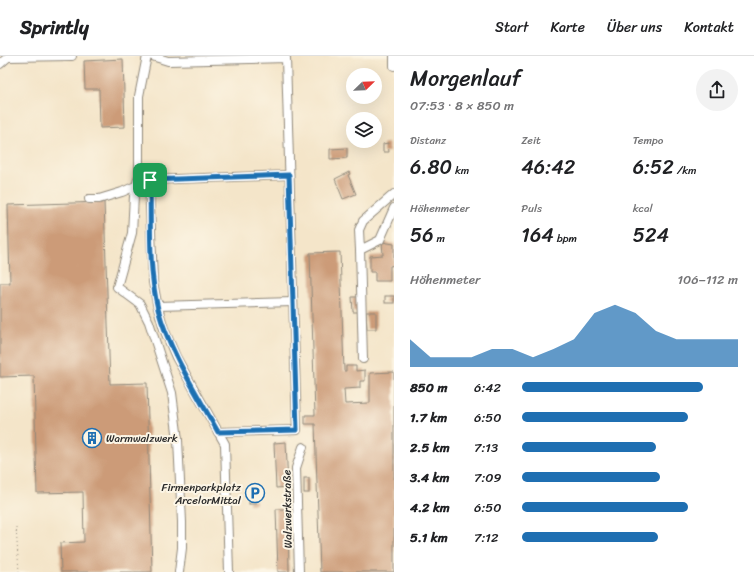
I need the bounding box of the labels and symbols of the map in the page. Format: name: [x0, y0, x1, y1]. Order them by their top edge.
north arrow: [346, 68, 382, 104]
pin: [133, 163, 167, 197]
building icon: Warmwalzwerk: [81, 427, 103, 449]
place label: Warmwalzwerk: [106, 429, 178, 448]
street label: Walzwerkstraße: [277, 469, 298, 548]
place label: Firmenparkplatz ArcelorMittal: [162, 478, 242, 510]
parking icon: Firmenparkplatz ArcelorMittal: [244, 482, 266, 504]

